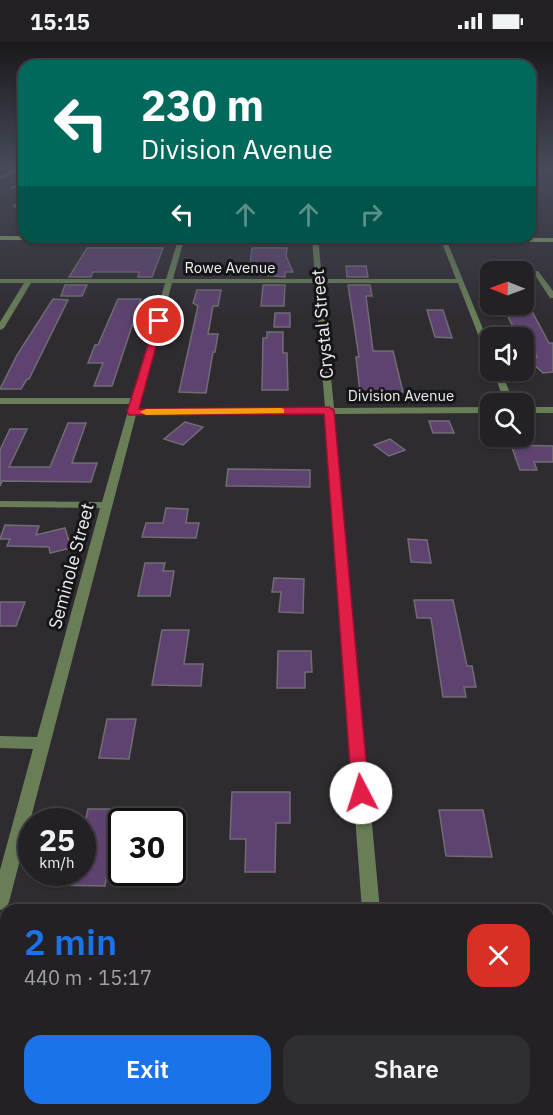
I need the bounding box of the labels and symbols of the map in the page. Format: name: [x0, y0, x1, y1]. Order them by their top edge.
street label: Rowe Avenue: [184, 258, 276, 277]
north arrow: [480, 261, 534, 315]
street label: Crystal Street: [306, 268, 338, 380]
pin: [133, 295, 184, 346]
street label: Division Avenue: [348, 386, 454, 405]
street label: Seminole Street: [43, 501, 99, 631]
position arrow: [329, 761, 393, 825]
speed limit sign: 30: [108, 808, 186, 886]

